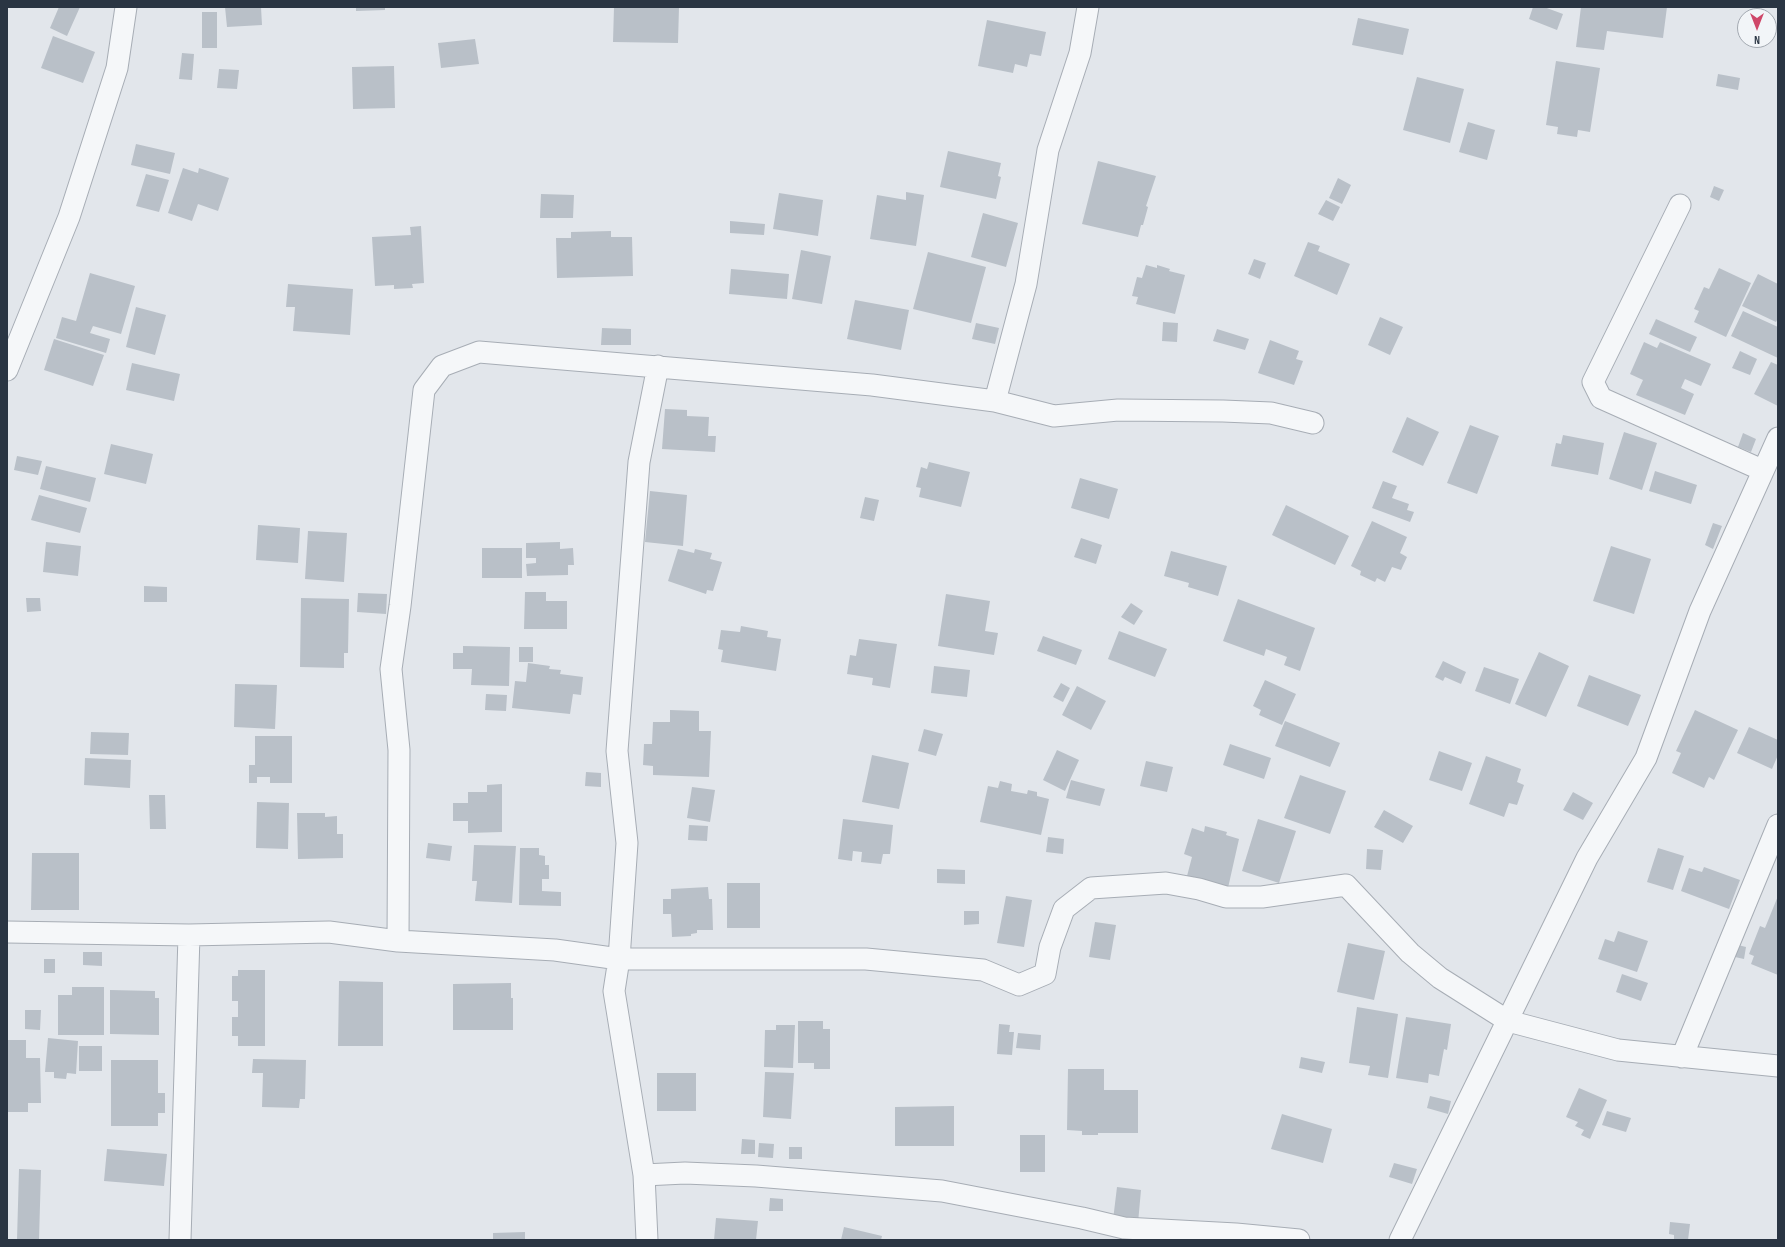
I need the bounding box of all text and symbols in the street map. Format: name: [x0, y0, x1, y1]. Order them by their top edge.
north arrow: [1737, 8, 1777, 48]
text: N: [1754, 33, 1760, 46]

